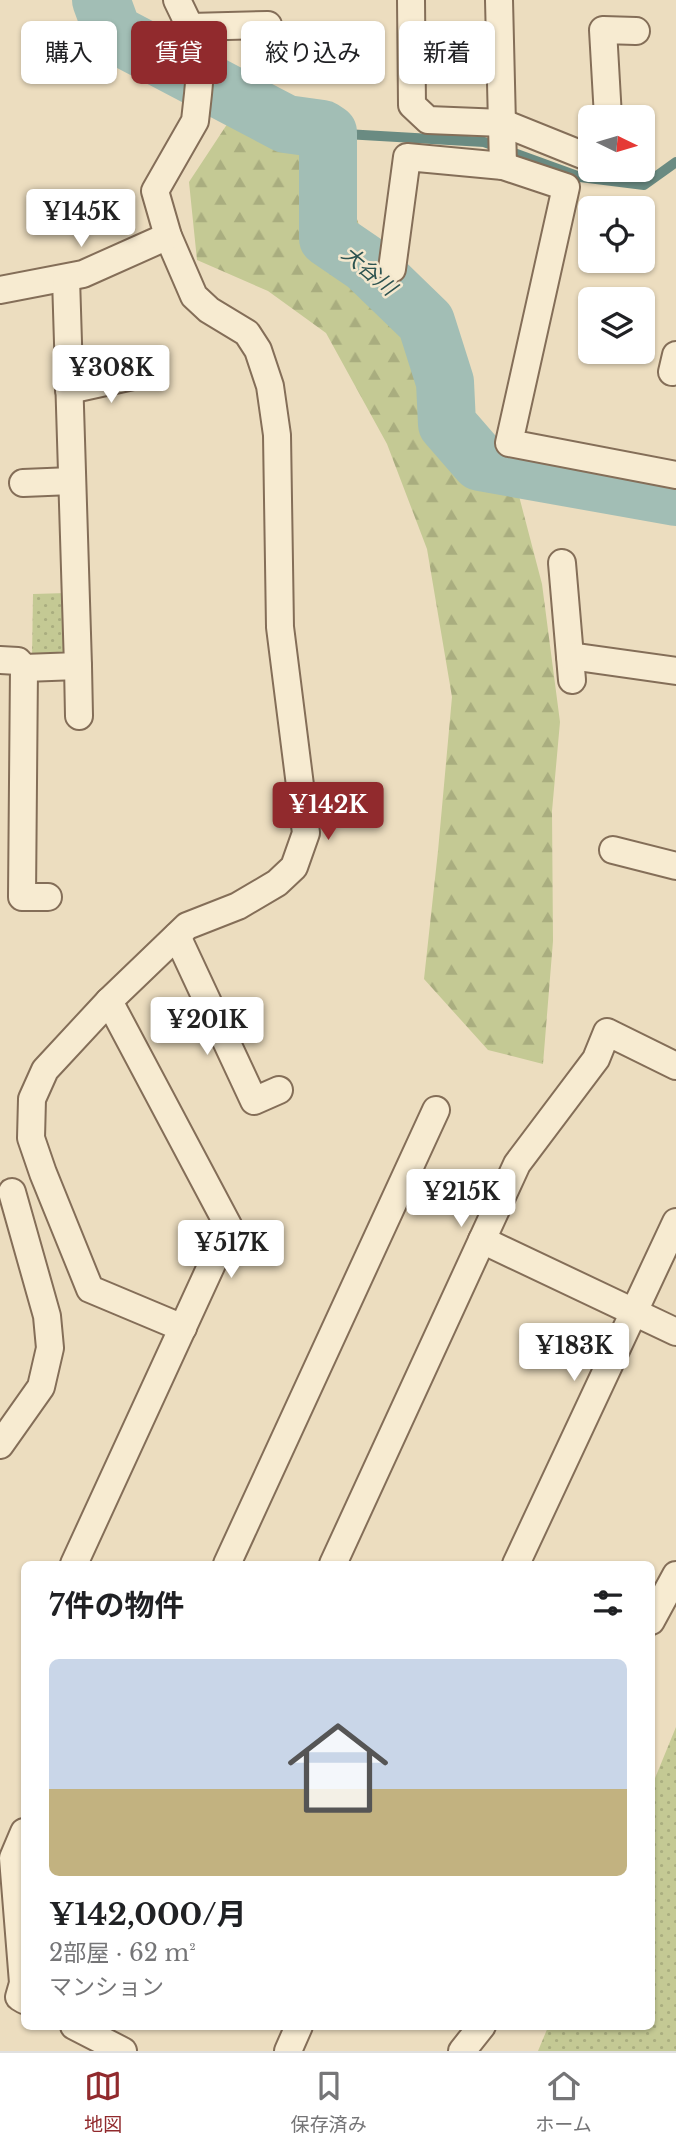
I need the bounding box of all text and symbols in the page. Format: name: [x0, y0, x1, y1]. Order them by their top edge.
chip: 購入: [21, 21, 117, 84]
chip: 賃貸: [131, 21, 227, 84]
chip: 絞り込み: [241, 21, 385, 84]
chip: 新着: [399, 21, 495, 84]
north arrow: [578, 105, 654, 182]
map controls: [578, 105, 655, 364]
pin: ¥145K: [32, 190, 130, 249]
button: locate: [578, 196, 655, 273]
text: ¥145K: [42, 198, 120, 226]
water label: 大谷川: [337, 241, 403, 302]
button: layers: [578, 287, 655, 364]
pin: ¥308K: [62, 346, 160, 405]
text: ¥308K: [68, 354, 154, 382]
pin: ¥142K: [279, 782, 377, 842]
text: ¥142K: [289, 791, 367, 819]
pin: ¥201K: [158, 998, 256, 1057]
text: ¥201K: [167, 1006, 247, 1034]
pin: ¥215K: [412, 1170, 510, 1229]
text: ¥215K: [422, 1178, 500, 1206]
pin: ¥517K: [182, 1220, 280, 1280]
text: ¥517K: [194, 1229, 268, 1257]
pin: ¥183K: [525, 1324, 623, 1383]
text: ¥183K: [535, 1332, 613, 1360]
icon: filters: [589, 1584, 627, 1622]
text: 7件の物件: [49, 1587, 184, 1624]
icon: home: [275, 1705, 401, 1831]
text: ¥142,000/月: [49, 1896, 247, 1933]
text: 2部屋 · 62 m²: [49, 1939, 196, 1967]
text: マンション: [49, 1973, 164, 2001]
tab: 地図: [84, 2067, 122, 2136]
tab: 保存済み: [291, 2067, 367, 2136]
tab: ホーム: [535, 2067, 592, 2136]

